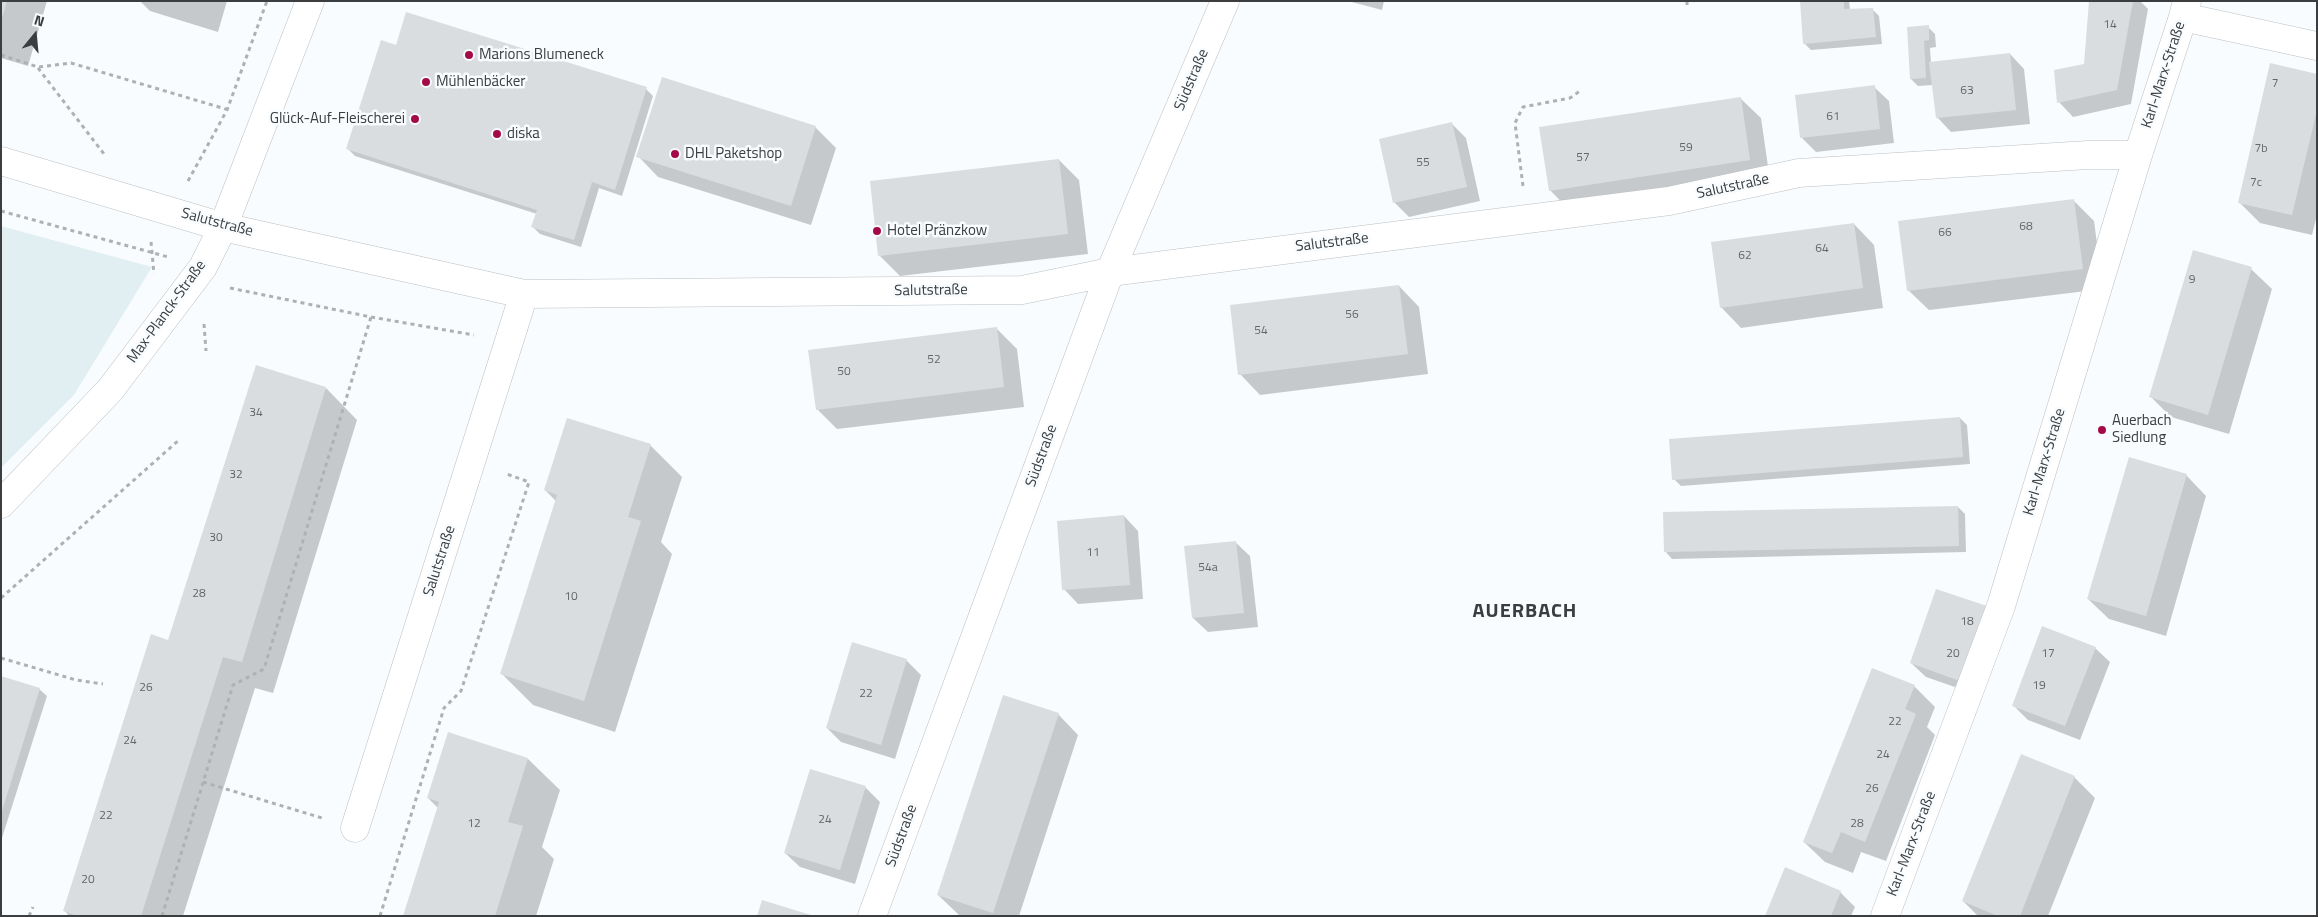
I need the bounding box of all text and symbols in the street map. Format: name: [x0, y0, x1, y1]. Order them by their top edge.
text: N: [32, 9, 47, 32]
north arrow: [10, 10, 60, 60]
house number: 14: [2103, 18, 2117, 32]
street label: Karl-Marx-Straße: [2138, 19, 2190, 131]
place label: Marions Blumeneck: [479, 46, 604, 64]
street label: Südstraße: [1171, 46, 1213, 114]
marker: Marions Blumeneck: [463, 49, 475, 61]
place label: Mühlenbäcker: [436, 73, 525, 91]
marker: Mühlenbäcker: [420, 76, 432, 88]
house number: 7: [2272, 77, 2278, 91]
house number: 63: [1960, 84, 1974, 98]
place label: Glück-Auf-Fleischerei: [270, 110, 405, 128]
house number: 61: [1826, 110, 1840, 124]
marker: Glück-Auf-Fleischerei: [409, 113, 421, 125]
place label: diska: [507, 125, 540, 143]
marker: diska: [491, 128, 503, 140]
house number: 59: [1679, 141, 1693, 155]
house number: 7b: [2254, 142, 2268, 156]
place label: DHL Paketshop: [685, 145, 782, 163]
marker: DHL Paketshop: [669, 148, 681, 160]
house number: 57: [1576, 151, 1590, 165]
house number: 55: [1416, 156, 1430, 170]
street label: Salutstraße: [1695, 171, 1771, 203]
house number: 7c: [2250, 176, 2262, 190]
street label: Salutstraße: [179, 205, 255, 241]
house number: 68: [2019, 220, 2033, 234]
place label: Hotel Pränzkow: [887, 222, 987, 240]
marker: Hotel Pränzkow: [871, 225, 883, 237]
house number: 66: [1938, 226, 1952, 240]
street label: Salutstraße: [1294, 230, 1370, 256]
house number: 64: [1815, 242, 1829, 256]
house number: 62: [1738, 249, 1752, 263]
street label: Max-Planck-Straße: [124, 257, 210, 367]
house number: 9: [2189, 273, 2195, 287]
street label: Salutstraße: [894, 281, 968, 301]
house number: 56: [1345, 308, 1359, 322]
house number: 54: [1254, 324, 1268, 338]
house number: 52: [927, 353, 941, 367]
house number: 50: [837, 365, 851, 379]
house number: 34: [249, 406, 263, 420]
street label: Karl-Marx-Straße: [2020, 406, 2070, 518]
place label: Auerbach Siedlung: [2112, 412, 2172, 447]
street label: Südstraße: [1022, 422, 1062, 490]
marker: Auerbach Siedlung: [2096, 424, 2108, 436]
house number: 32: [229, 468, 243, 482]
street label: Salutstraße: [420, 523, 460, 599]
house number: 30: [209, 531, 223, 545]
house number: 11: [1086, 546, 1100, 560]
house number: 54a: [1198, 561, 1218, 575]
house number: 28: [192, 587, 206, 601]
house number: 10: [564, 590, 578, 604]
district label: AUERBACH: [1472, 600, 1578, 624]
house number: 18: [1960, 615, 1974, 629]
house number: 20: [1946, 647, 1960, 661]
house number: 17: [2041, 647, 2055, 661]
house number: 19: [2032, 679, 2046, 693]
house number: 26: [139, 681, 153, 695]
house number: 22: [859, 687, 873, 701]
house number: 22: [1888, 715, 1902, 729]
house number: 24: [123, 734, 137, 748]
house number: 24: [1876, 748, 1890, 762]
house number: 26: [1865, 782, 1879, 796]
street label: Karl-Marx-Straße: [1884, 789, 1940, 899]
street label: Südstraße: [882, 802, 922, 870]
house number: 22: [99, 809, 113, 823]
house number: 24: [818, 813, 832, 827]
house number: 12: [467, 817, 481, 831]
house number: 28: [1850, 817, 1864, 831]
house number: 20: [81, 873, 95, 887]

